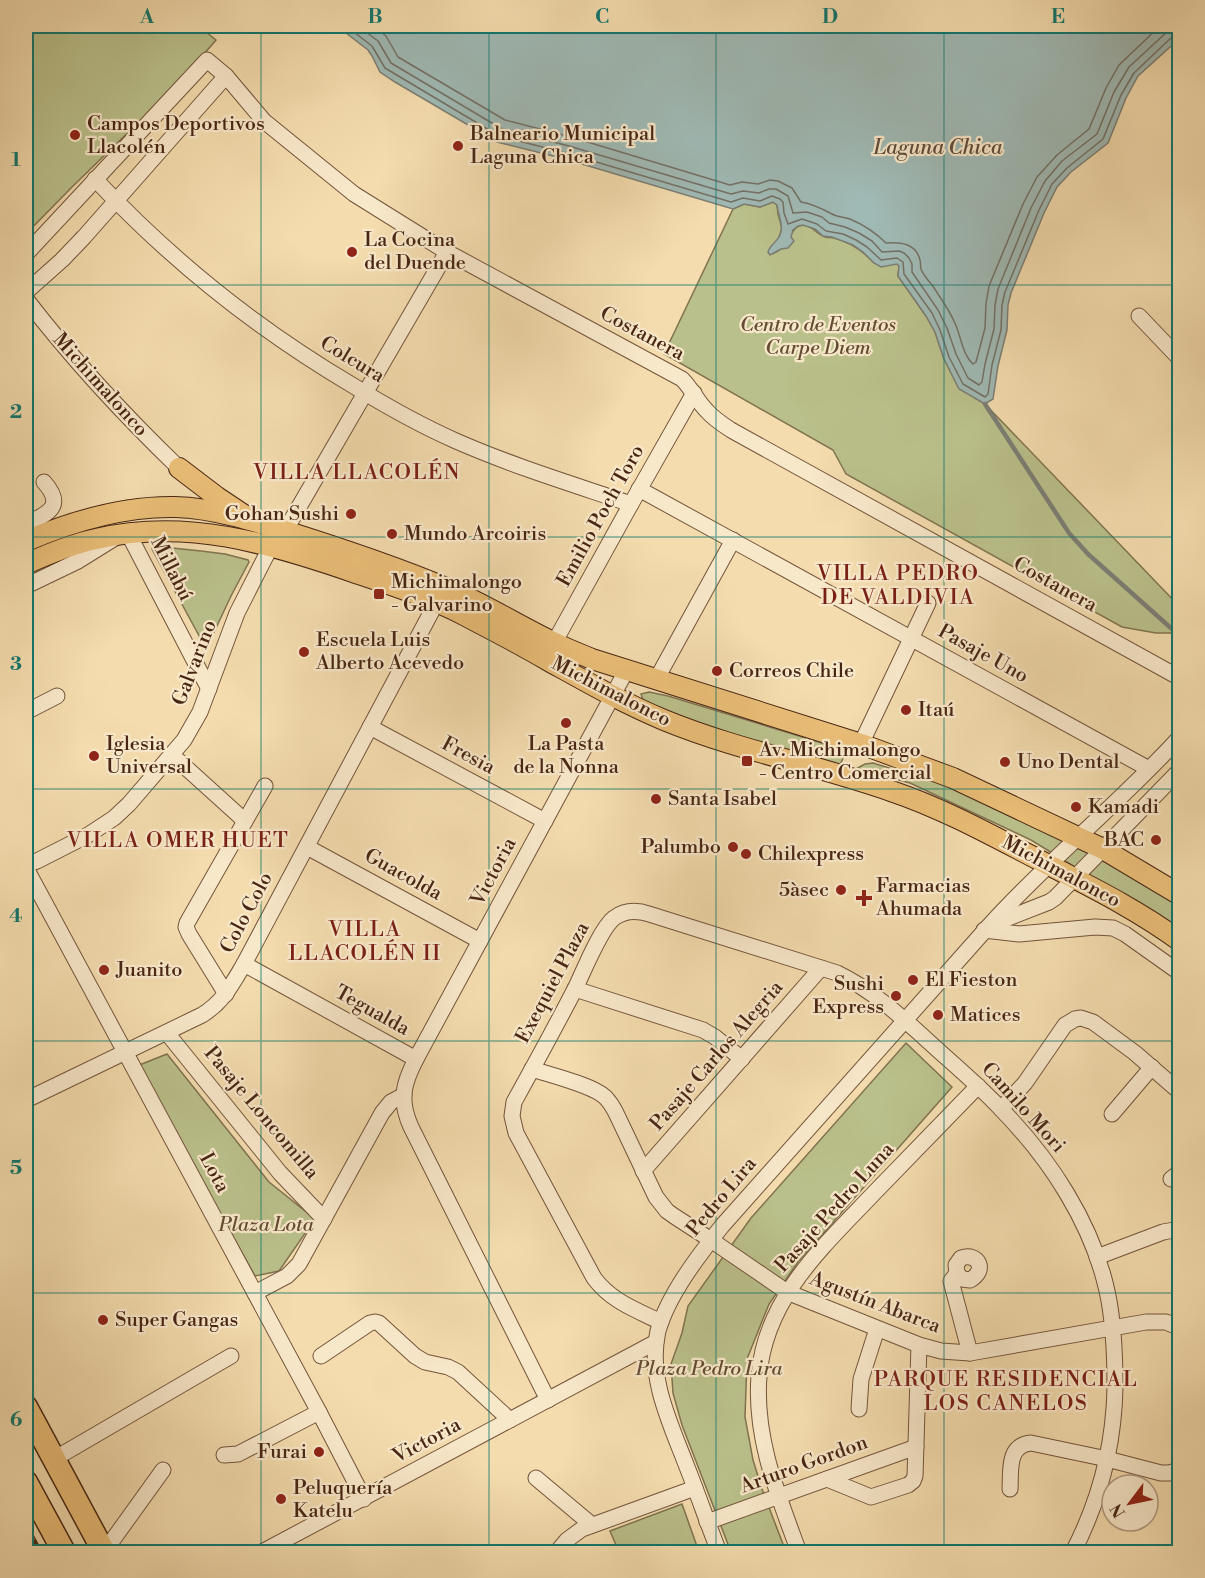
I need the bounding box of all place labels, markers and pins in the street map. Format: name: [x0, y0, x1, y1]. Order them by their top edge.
place label: Campos Deportivos Llacolén: [87, 112, 265, 160]
place label: Balneario Municipal Laguna Chica: [469, 122, 655, 170]
marker: Campos Deportivos Llacolén: [68, 128, 82, 142]
marker: Balneario Municipal Laguna Chica: [451, 139, 465, 153]
place label: La Cocina del Duende: [364, 228, 466, 276]
marker: La Cocina del Duende: [345, 245, 359, 259]
place label: Gohan Sushi: [225, 502, 339, 527]
marker: Gohan Sushi: [344, 507, 358, 521]
place label: Mundo Arcoiris: [404, 522, 546, 547]
marker: Mundo Arcoiris: [385, 527, 399, 541]
place label: Michimalongo - Galvarino: [391, 570, 522, 618]
marker: Michimalongo - Galvarino: [372, 587, 386, 601]
place label: Escuela Luis Alberto Acevedo: [315, 628, 464, 676]
marker: Escuela Luis Alberto Acevedo: [297, 645, 311, 659]
place label: Correos Chile: [729, 659, 854, 684]
marker: Correos Chile: [710, 664, 724, 678]
place label: Itaú: [918, 698, 955, 723]
marker: Itaú: [899, 703, 913, 717]
marker: La Pasta de la Nonna: [559, 716, 573, 730]
place label: Iglesia Universal: [106, 732, 192, 780]
place label: La Pasta de la Nonna: [513, 732, 620, 780]
place label: Av. Michimalongo - Centro Comercial: [758, 738, 931, 786]
marker: Iglesia Universal: [87, 749, 101, 763]
place label: Uno Dental: [1017, 750, 1120, 775]
marker: Av. Michimalongo - Centro Comercial: [740, 754, 754, 768]
marker: Uno Dental: [998, 755, 1012, 769]
place label: Santa Isabel: [668, 787, 777, 812]
marker: Santa Isabel: [649, 792, 663, 806]
place label: Kamadi: [1088, 795, 1160, 820]
marker: Kamadi: [1069, 800, 1083, 814]
place label: BAC: [1103, 828, 1144, 853]
marker: BAC: [1149, 833, 1163, 847]
place label: Palumbo: [641, 835, 721, 860]
marker: Palumbo: [726, 840, 740, 854]
place label: Chilexpress: [758, 842, 864, 867]
marker: Chilexpress: [739, 847, 753, 861]
place label: Farmacias Ahumada: [875, 874, 970, 922]
place label: 5àsec: [779, 878, 829, 903]
marker: 5àsec: [834, 883, 848, 897]
marker: Farmacias Ahumada: [857, 891, 871, 905]
place label: Juanito: [115, 958, 182, 983]
marker: Juanito: [97, 963, 111, 977]
place label: El Fieston: [925, 968, 1017, 993]
place label: Sushi Express: [812, 972, 884, 1020]
marker: El Fieston: [906, 973, 920, 987]
marker: Sushi Express: [889, 989, 903, 1003]
place label: Matices: [950, 1003, 1020, 1028]
marker: Matices: [931, 1008, 945, 1022]
place label: Super Gangas: [115, 1308, 238, 1333]
marker: Super Gangas: [96, 1313, 110, 1327]
place label: Furai: [257, 1440, 307, 1465]
marker: Furai: [312, 1445, 326, 1459]
place label: Peluquería Katelu: [293, 1476, 393, 1524]
marker: Peluquería Katelu: [274, 1492, 288, 1506]

